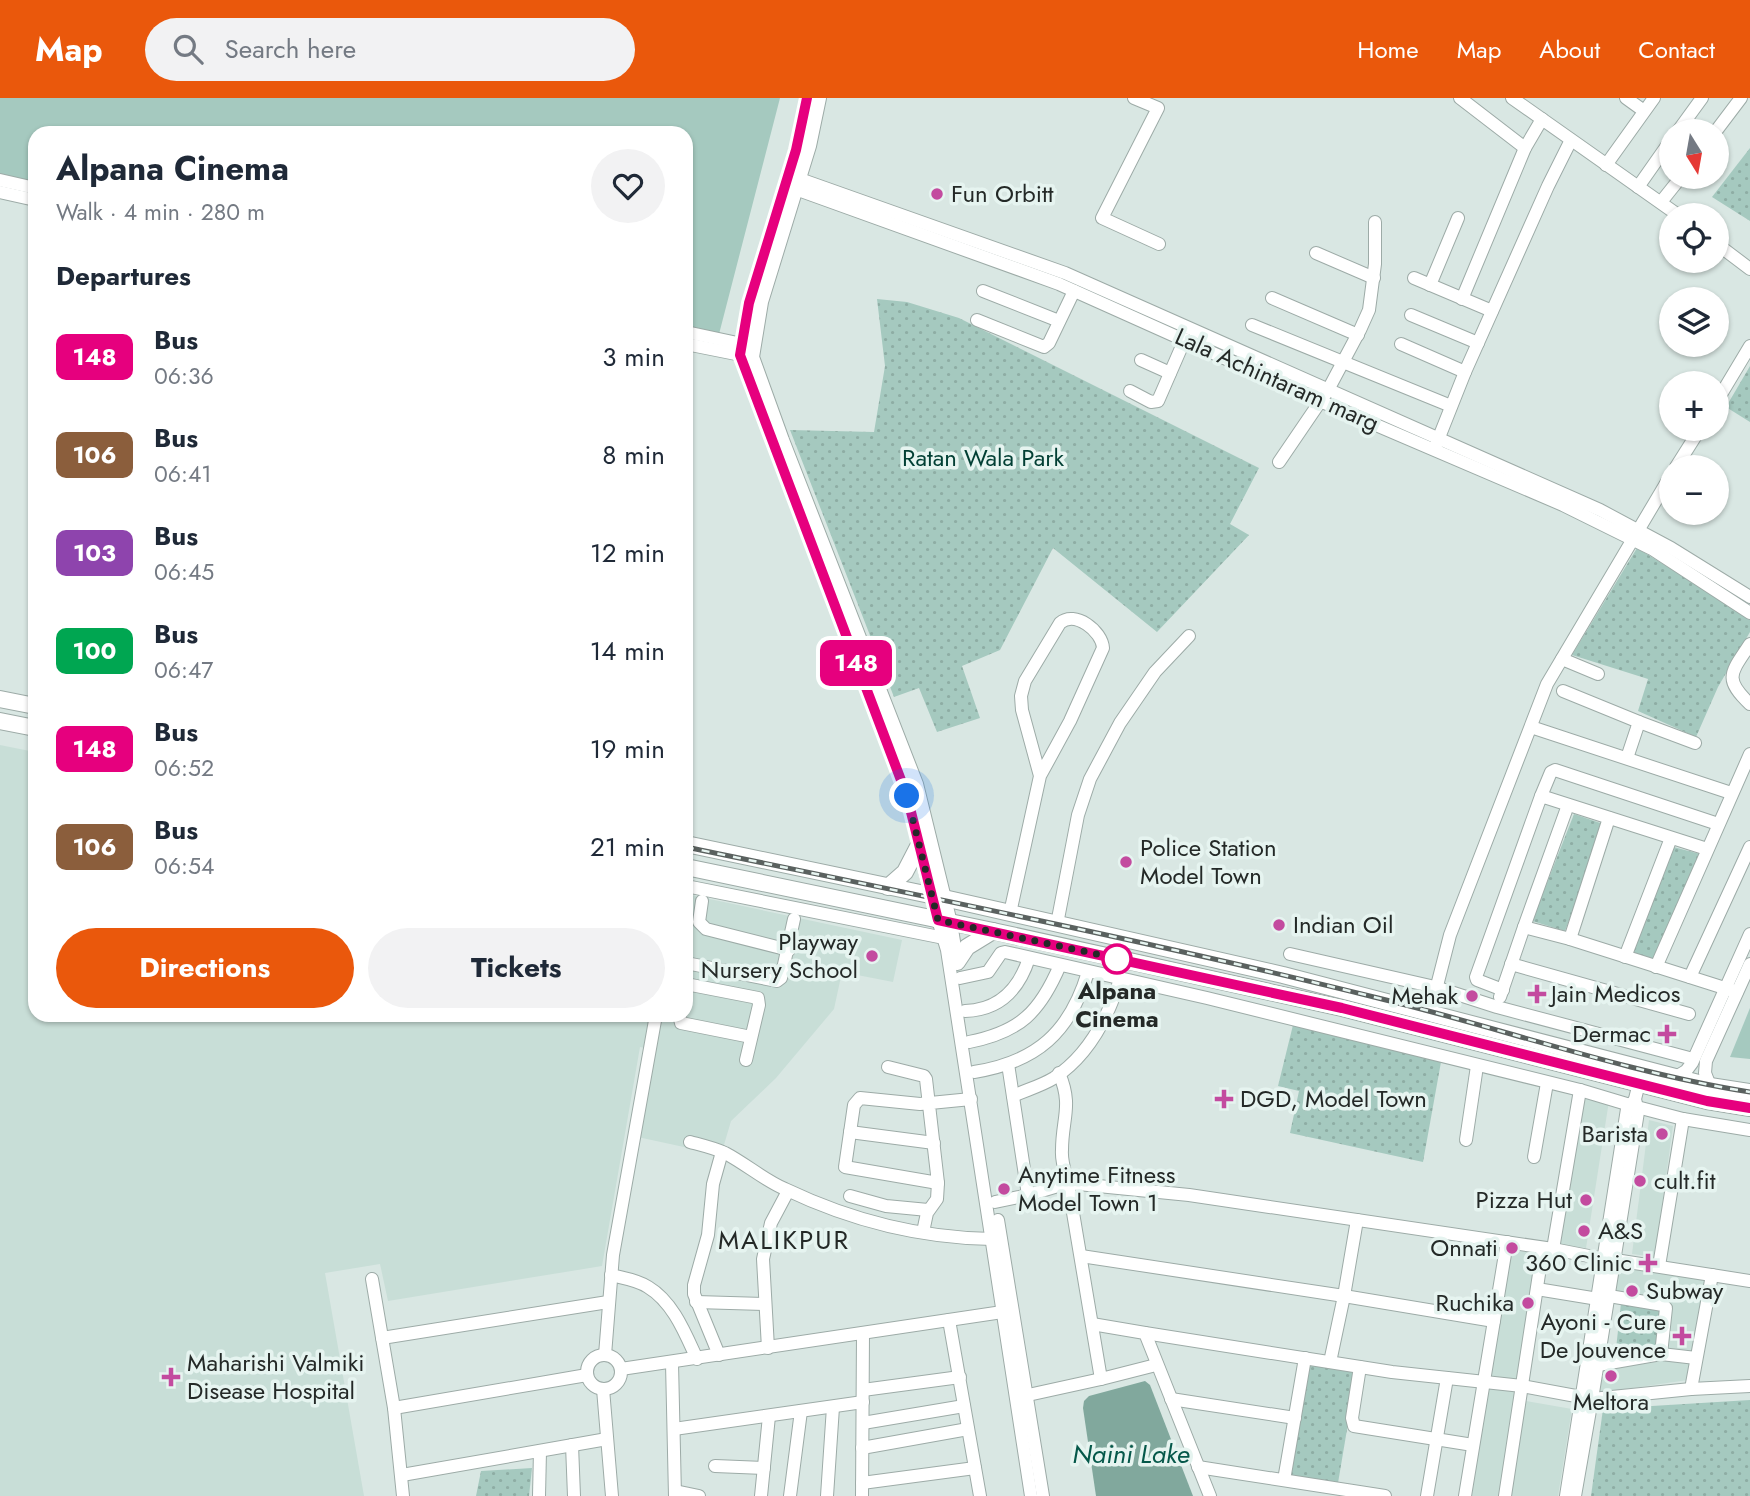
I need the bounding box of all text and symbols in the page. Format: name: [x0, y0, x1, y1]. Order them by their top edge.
search box: [145, 18, 635, 81]
text: Map: [35, 26, 103, 73]
icon: search: [169, 30, 207, 68]
text: Search here: [225, 30, 356, 68]
text: Home: [1357, 32, 1419, 67]
text: Map: [1457, 32, 1501, 67]
text: About: [1539, 32, 1600, 67]
text: Contact: [1638, 32, 1715, 67]
north arrow: [1659, 119, 1729, 189]
map controls: [1659, 119, 1729, 525]
text: Alpana Cinema: [56, 145, 289, 192]
button: heart: [591, 149, 665, 223]
place label: Fun Orbitt: [951, 176, 1054, 211]
marker: Fun Orbitt: [929, 186, 945, 202]
text: Walk · 4 min · 280 m: [56, 195, 265, 229]
button: locate: [1659, 203, 1729, 273]
text: Departures: [56, 257, 191, 295]
button: layers: [1659, 287, 1729, 357]
street label: Lala Achintaram marg: [1170, 319, 1385, 440]
text: Bus: [154, 321, 198, 359]
text: 3 min: [602, 338, 665, 376]
text: 148: [72, 339, 117, 374]
text: 06:36: [154, 359, 214, 393]
button: +: [1659, 371, 1729, 441]
text: Bus: [154, 419, 198, 457]
text: 8 min: [602, 436, 665, 474]
text: 106: [72, 437, 117, 472]
park label: Ratan Wala Park: [902, 440, 1064, 475]
button: −: [1659, 455, 1729, 525]
text: 06:41: [154, 457, 212, 491]
text: Bus: [154, 517, 198, 555]
text: 12 min: [590, 534, 665, 572]
text: 103: [73, 535, 116, 570]
text: 06:45: [154, 555, 214, 589]
text: Bus: [154, 615, 198, 653]
text: 14 min: [590, 632, 665, 670]
text: 100: [73, 633, 117, 668]
line badge: 148: [816, 640, 896, 686]
text: 148: [834, 645, 878, 680]
text: 06:47: [154, 653, 213, 687]
text: Bus: [154, 713, 198, 751]
text: 19 min: [590, 730, 665, 768]
text: 148: [72, 731, 117, 766]
text: 06:52: [154, 751, 214, 785]
your location: [889, 778, 924, 813]
text: Bus: [154, 811, 198, 849]
text: 21 min: [590, 828, 665, 866]
text: 106: [72, 829, 117, 864]
place label: Police Station Model Town: [1140, 830, 1277, 893]
text: 06:54: [154, 849, 214, 883]
marker: Police Station Model Town: [1118, 854, 1134, 870]
place label: Indian Oil: [1293, 907, 1393, 942]
marker: Indian Oil: [1271, 917, 1287, 933]
place label: Playway Nursery School: [701, 924, 858, 987]
button: Directions: [56, 928, 354, 1008]
button: Tickets: [368, 928, 665, 1008]
marker: Alpana Cinema: [1102, 944, 1132, 974]
marker: Playway Nursery School: [864, 948, 880, 964]
place label: Alpana Cinema: [1075, 973, 1159, 1036]
place label: Jain Medicos: [1548, 976, 1680, 1011]
place label: Mehak: [1391, 978, 1458, 1013]
marker: Jain Medicos: [1529, 986, 1545, 1002]
marker: Mehak: [1464, 988, 1480, 1004]
place label: Dermac: [1572, 1016, 1651, 1051]
marker: Dermac: [1657, 1024, 1677, 1044]
place label: DGD, Model Town: [1240, 1081, 1427, 1116]
marker: DGD, Model Town: [1214, 1089, 1234, 1109]
place label: Barista: [1582, 1116, 1648, 1151]
marker: Barista: [1654, 1126, 1670, 1142]
place label: Anytime Fitness Model Town 1: [1018, 1157, 1175, 1220]
place label: cult.fit: [1654, 1163, 1716, 1198]
marker: cult.fit: [1632, 1173, 1648, 1189]
marker: Anytime Fitness Model Town 1: [996, 1181, 1012, 1197]
place label: Pizza Hut: [1476, 1182, 1572, 1217]
marker: Pizza Hut: [1578, 1192, 1594, 1208]
place label: A&S: [1598, 1213, 1643, 1248]
district label: MALIKPUR: [718, 1221, 850, 1259]
marker: A&S: [1576, 1223, 1592, 1239]
place label: Onnati: [1430, 1230, 1498, 1265]
marker: Onnati: [1504, 1240, 1520, 1256]
place label: 360 Clinic: [1525, 1245, 1632, 1280]
marker: 360 Clinic: [1638, 1253, 1658, 1273]
place label: Subway: [1646, 1273, 1724, 1308]
marker: Subway: [1624, 1283, 1640, 1299]
place label: Ruchika: [1436, 1285, 1514, 1320]
marker: Ruchika: [1520, 1295, 1536, 1311]
place label: Ayoni - Cure De Jouvence: [1540, 1304, 1666, 1367]
marker: Ayoni - Cure De Jouvence: [1672, 1326, 1692, 1346]
place label: Maharishi Valmiki Disease Hospital: [187, 1345, 365, 1408]
marker: Maharishi Valmiki Disease Hospital: [161, 1367, 181, 1387]
marker: Meltora: [1603, 1368, 1619, 1384]
place label: Meltora: [1573, 1384, 1649, 1419]
water label: Naini Lake: [1072, 1435, 1190, 1473]

